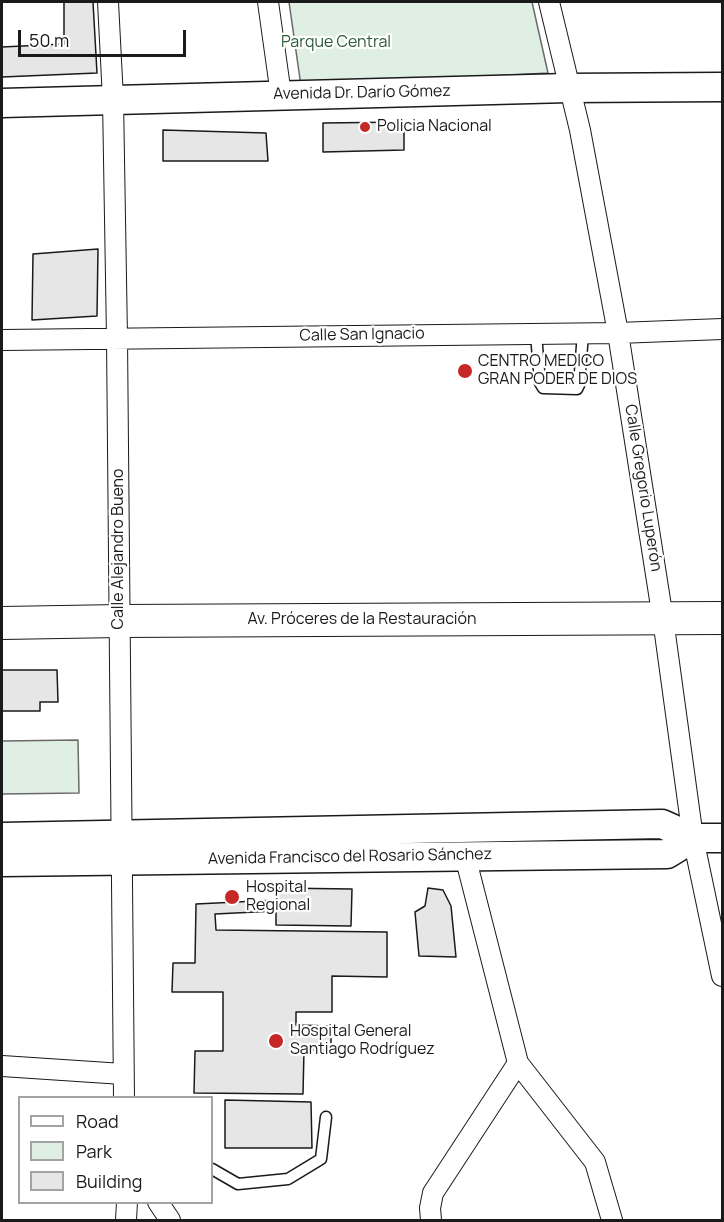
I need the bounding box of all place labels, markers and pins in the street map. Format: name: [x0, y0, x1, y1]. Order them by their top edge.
place label: Policia Nacional: [377, 117, 492, 137]
marker: Policia Nacional: [358, 120, 372, 134]
place label: CENTRO MEDICO GRAN PODER DE DIOS: [478, 352, 637, 390]
marker: CENTRO MEDICO GRAN PODER DE DIOS: [456, 362, 474, 380]
place label: Hospital Regional: [246, 878, 310, 916]
marker: Hospital Regional: [223, 888, 241, 906]
place label: Hospital General Santiago Rodríguez: [290, 1022, 435, 1060]
marker: Hospital General Santiago Rodríguez: [267, 1032, 285, 1050]

